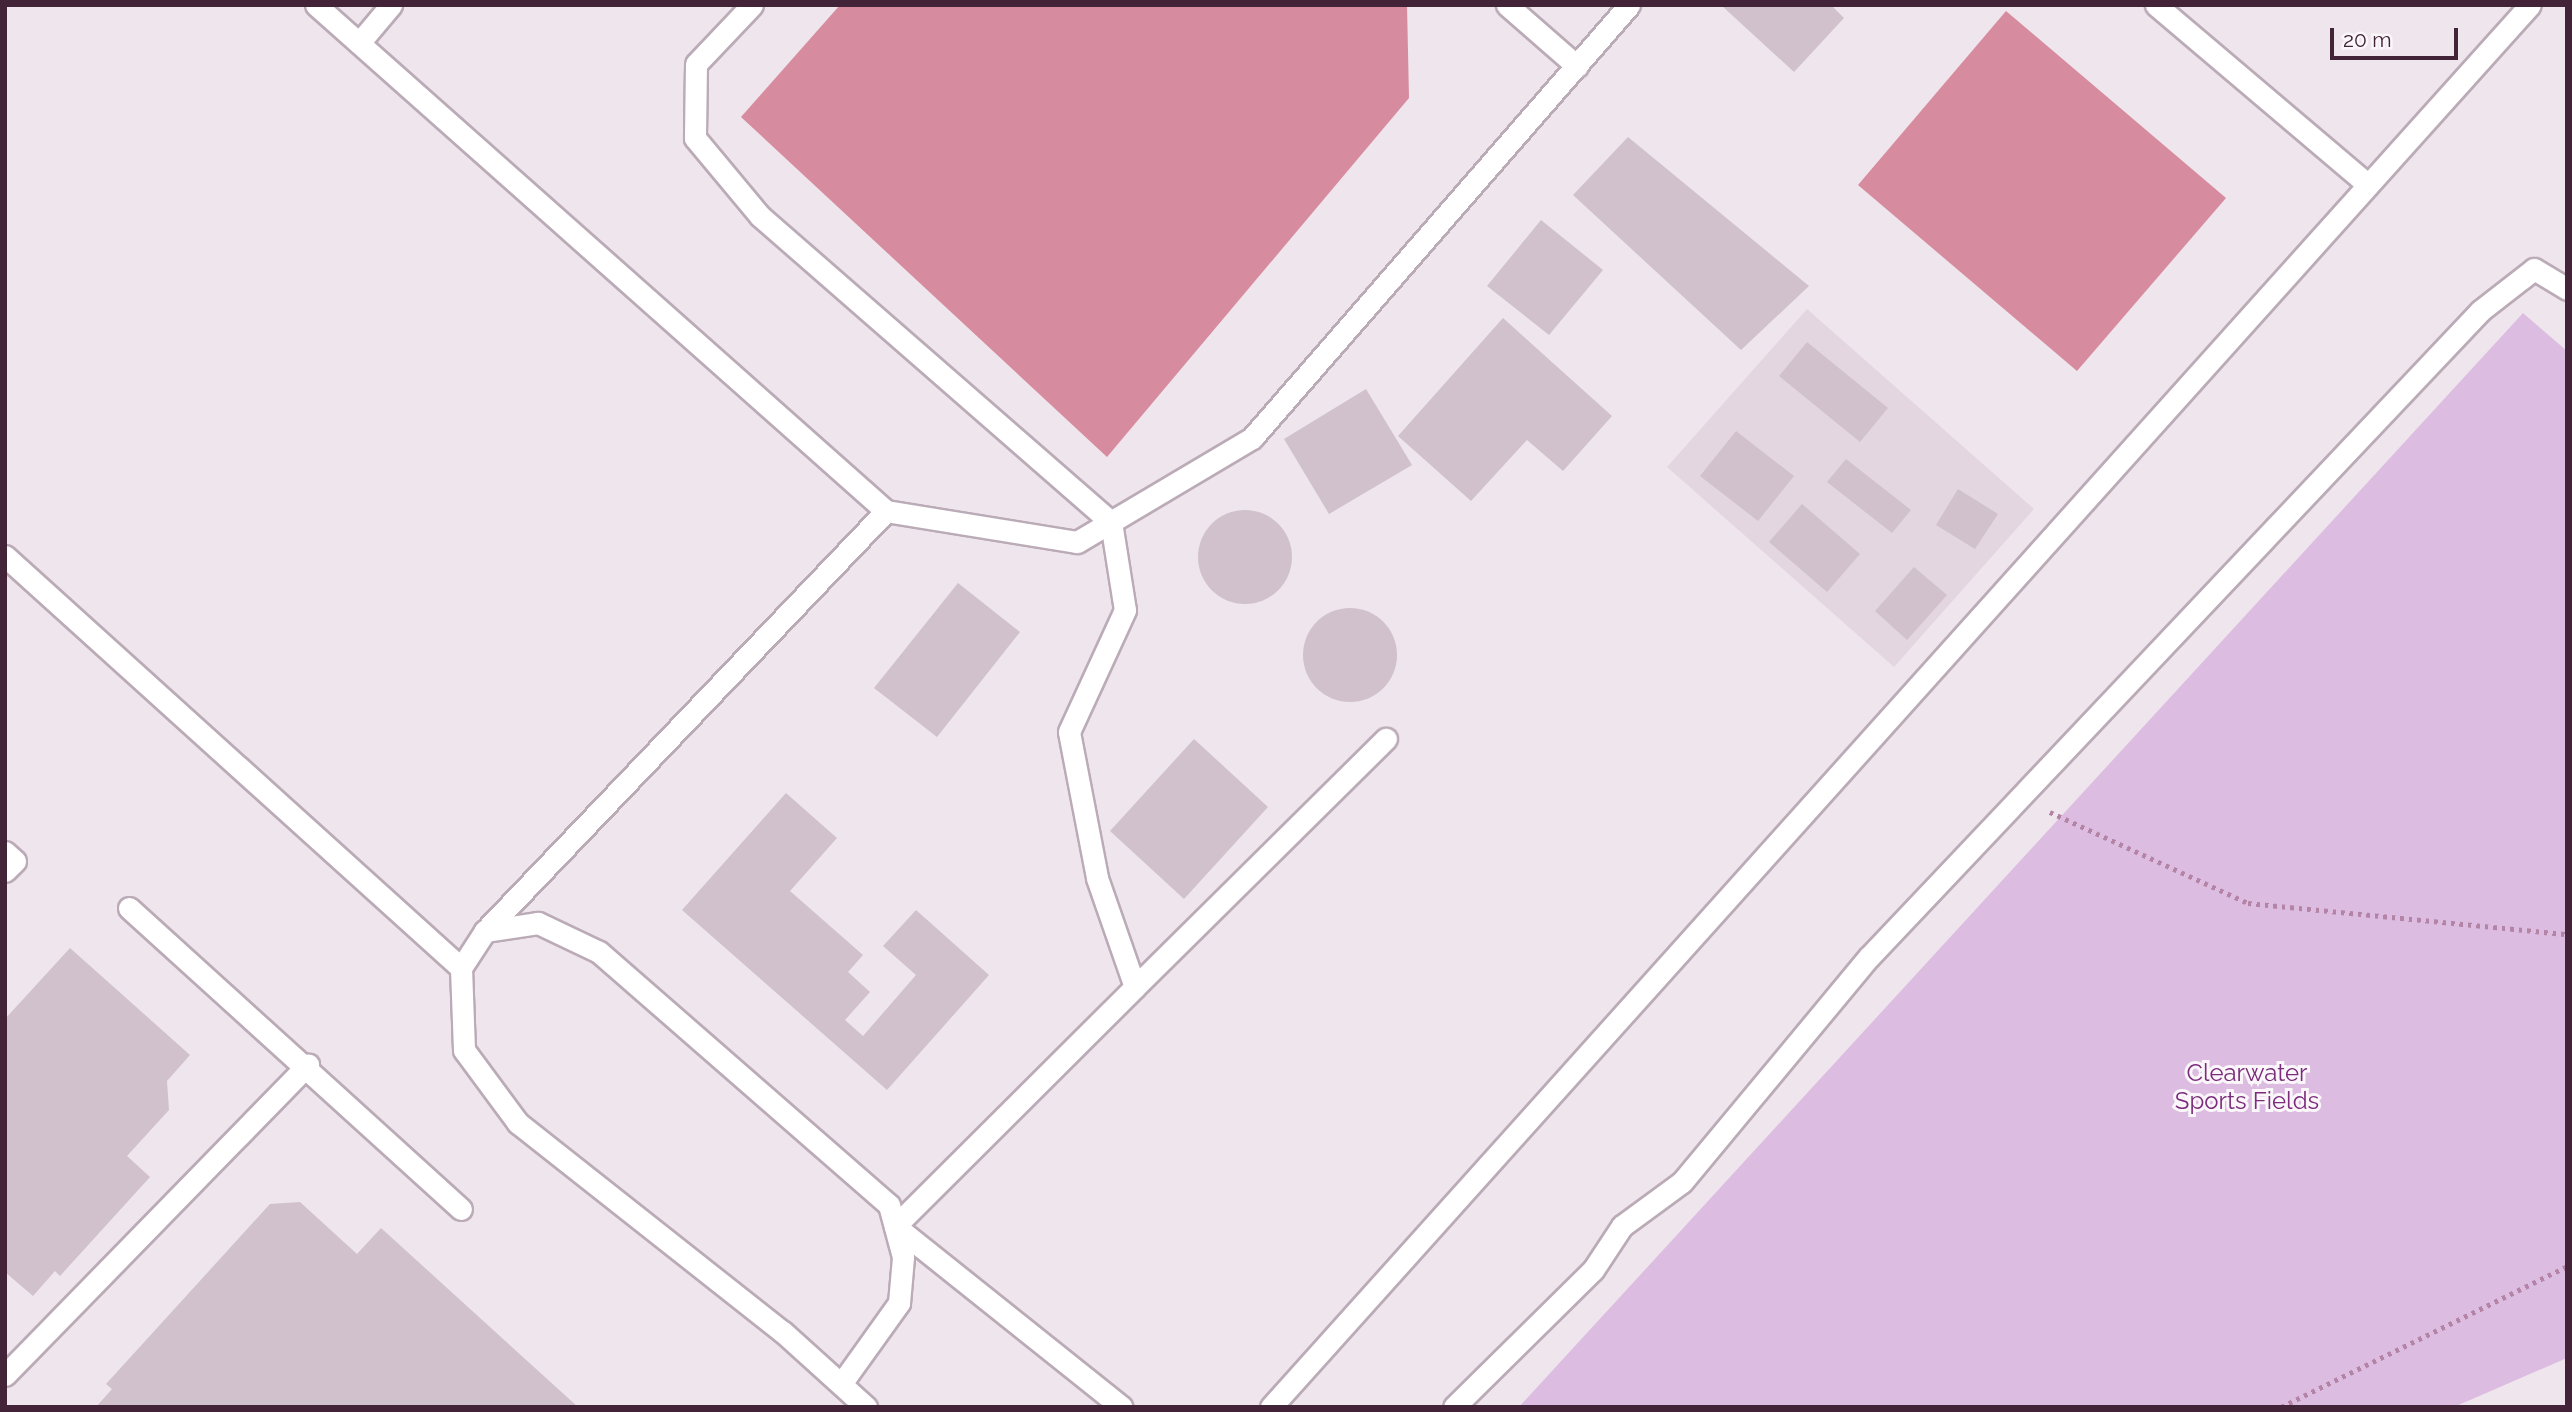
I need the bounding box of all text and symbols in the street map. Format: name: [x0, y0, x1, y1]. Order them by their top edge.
scale bar: [2334, 14, 2462, 58]
text: 20 m: [2343, 27, 2391, 52]
park label: Clearwater Sports Fields: [2175, 1059, 2319, 1115]

